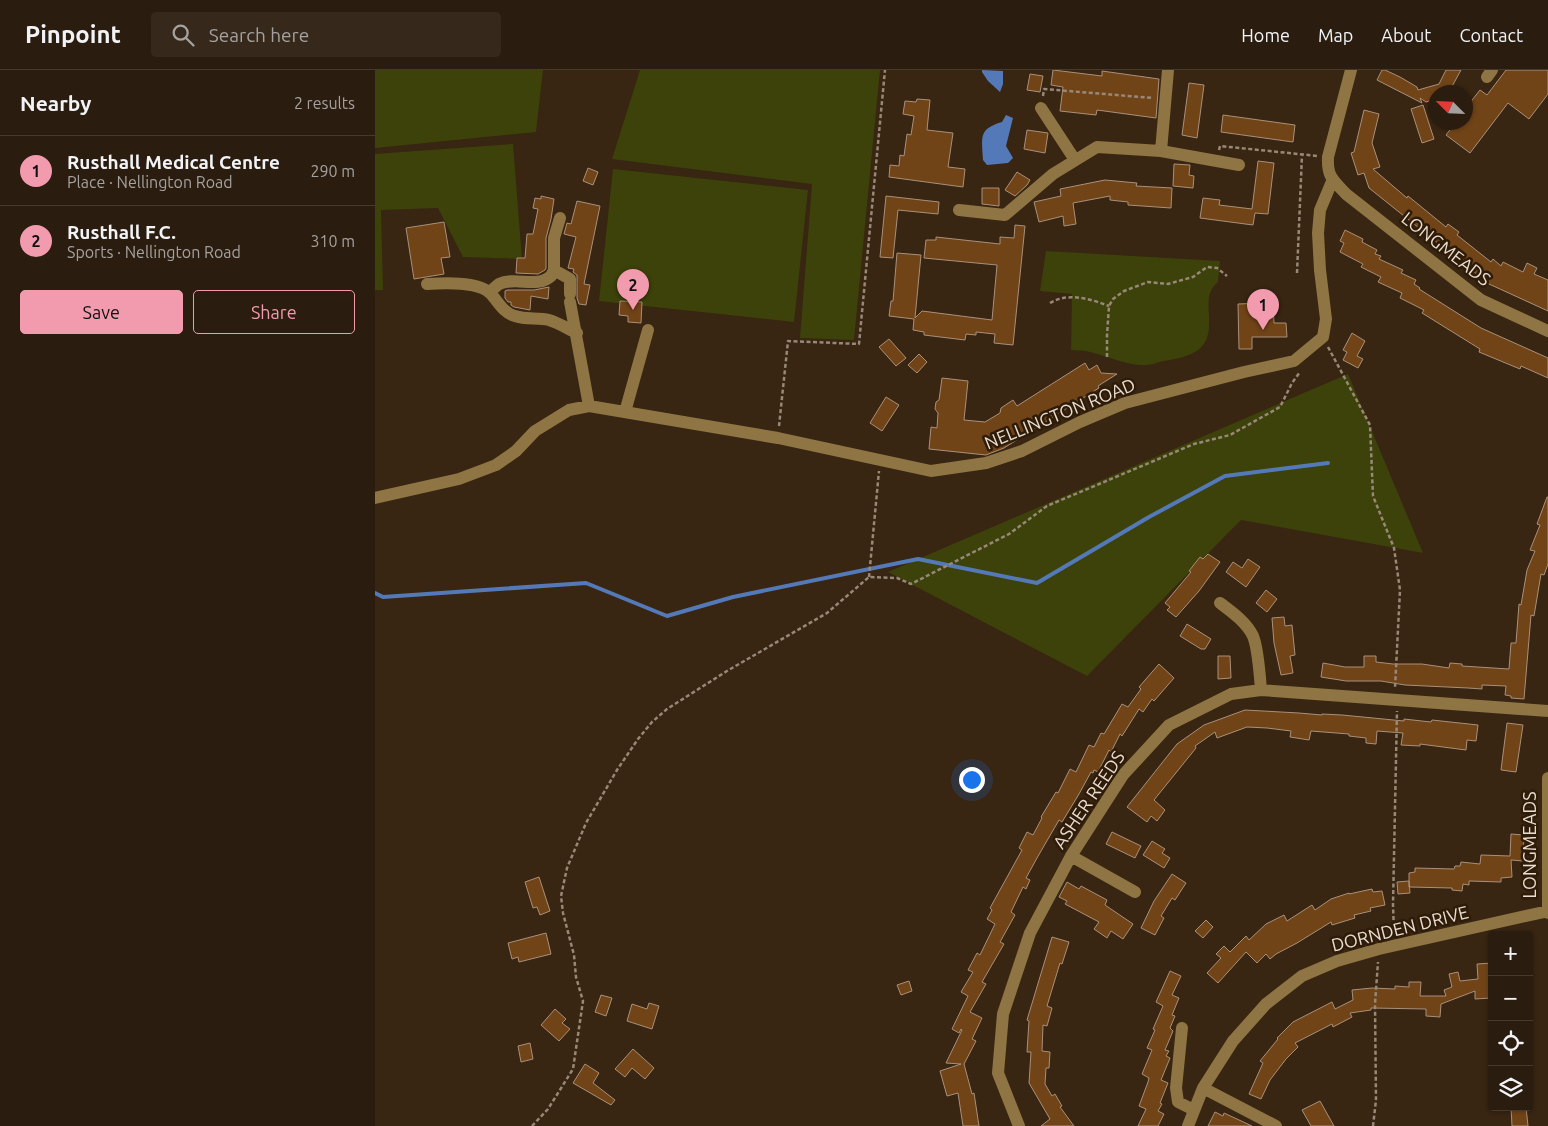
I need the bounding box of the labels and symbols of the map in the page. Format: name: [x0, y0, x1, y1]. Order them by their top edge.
north arrow: [1428, 85, 1473, 130]
street label: LONGMEADS: [1398, 207, 1495, 289]
pin: 2: [617, 269, 649, 310]
pin: 1: [1247, 289, 1279, 330]
street label: NELLINGTON ROAD: [981, 374, 1138, 452]
street label: ASHER REEDS: [1048, 747, 1128, 852]
your location: [959, 767, 985, 793]
street label: LONGMEADS: [1519, 791, 1539, 899]
street label: DORNDEN DRIVE: [1329, 901, 1470, 955]

